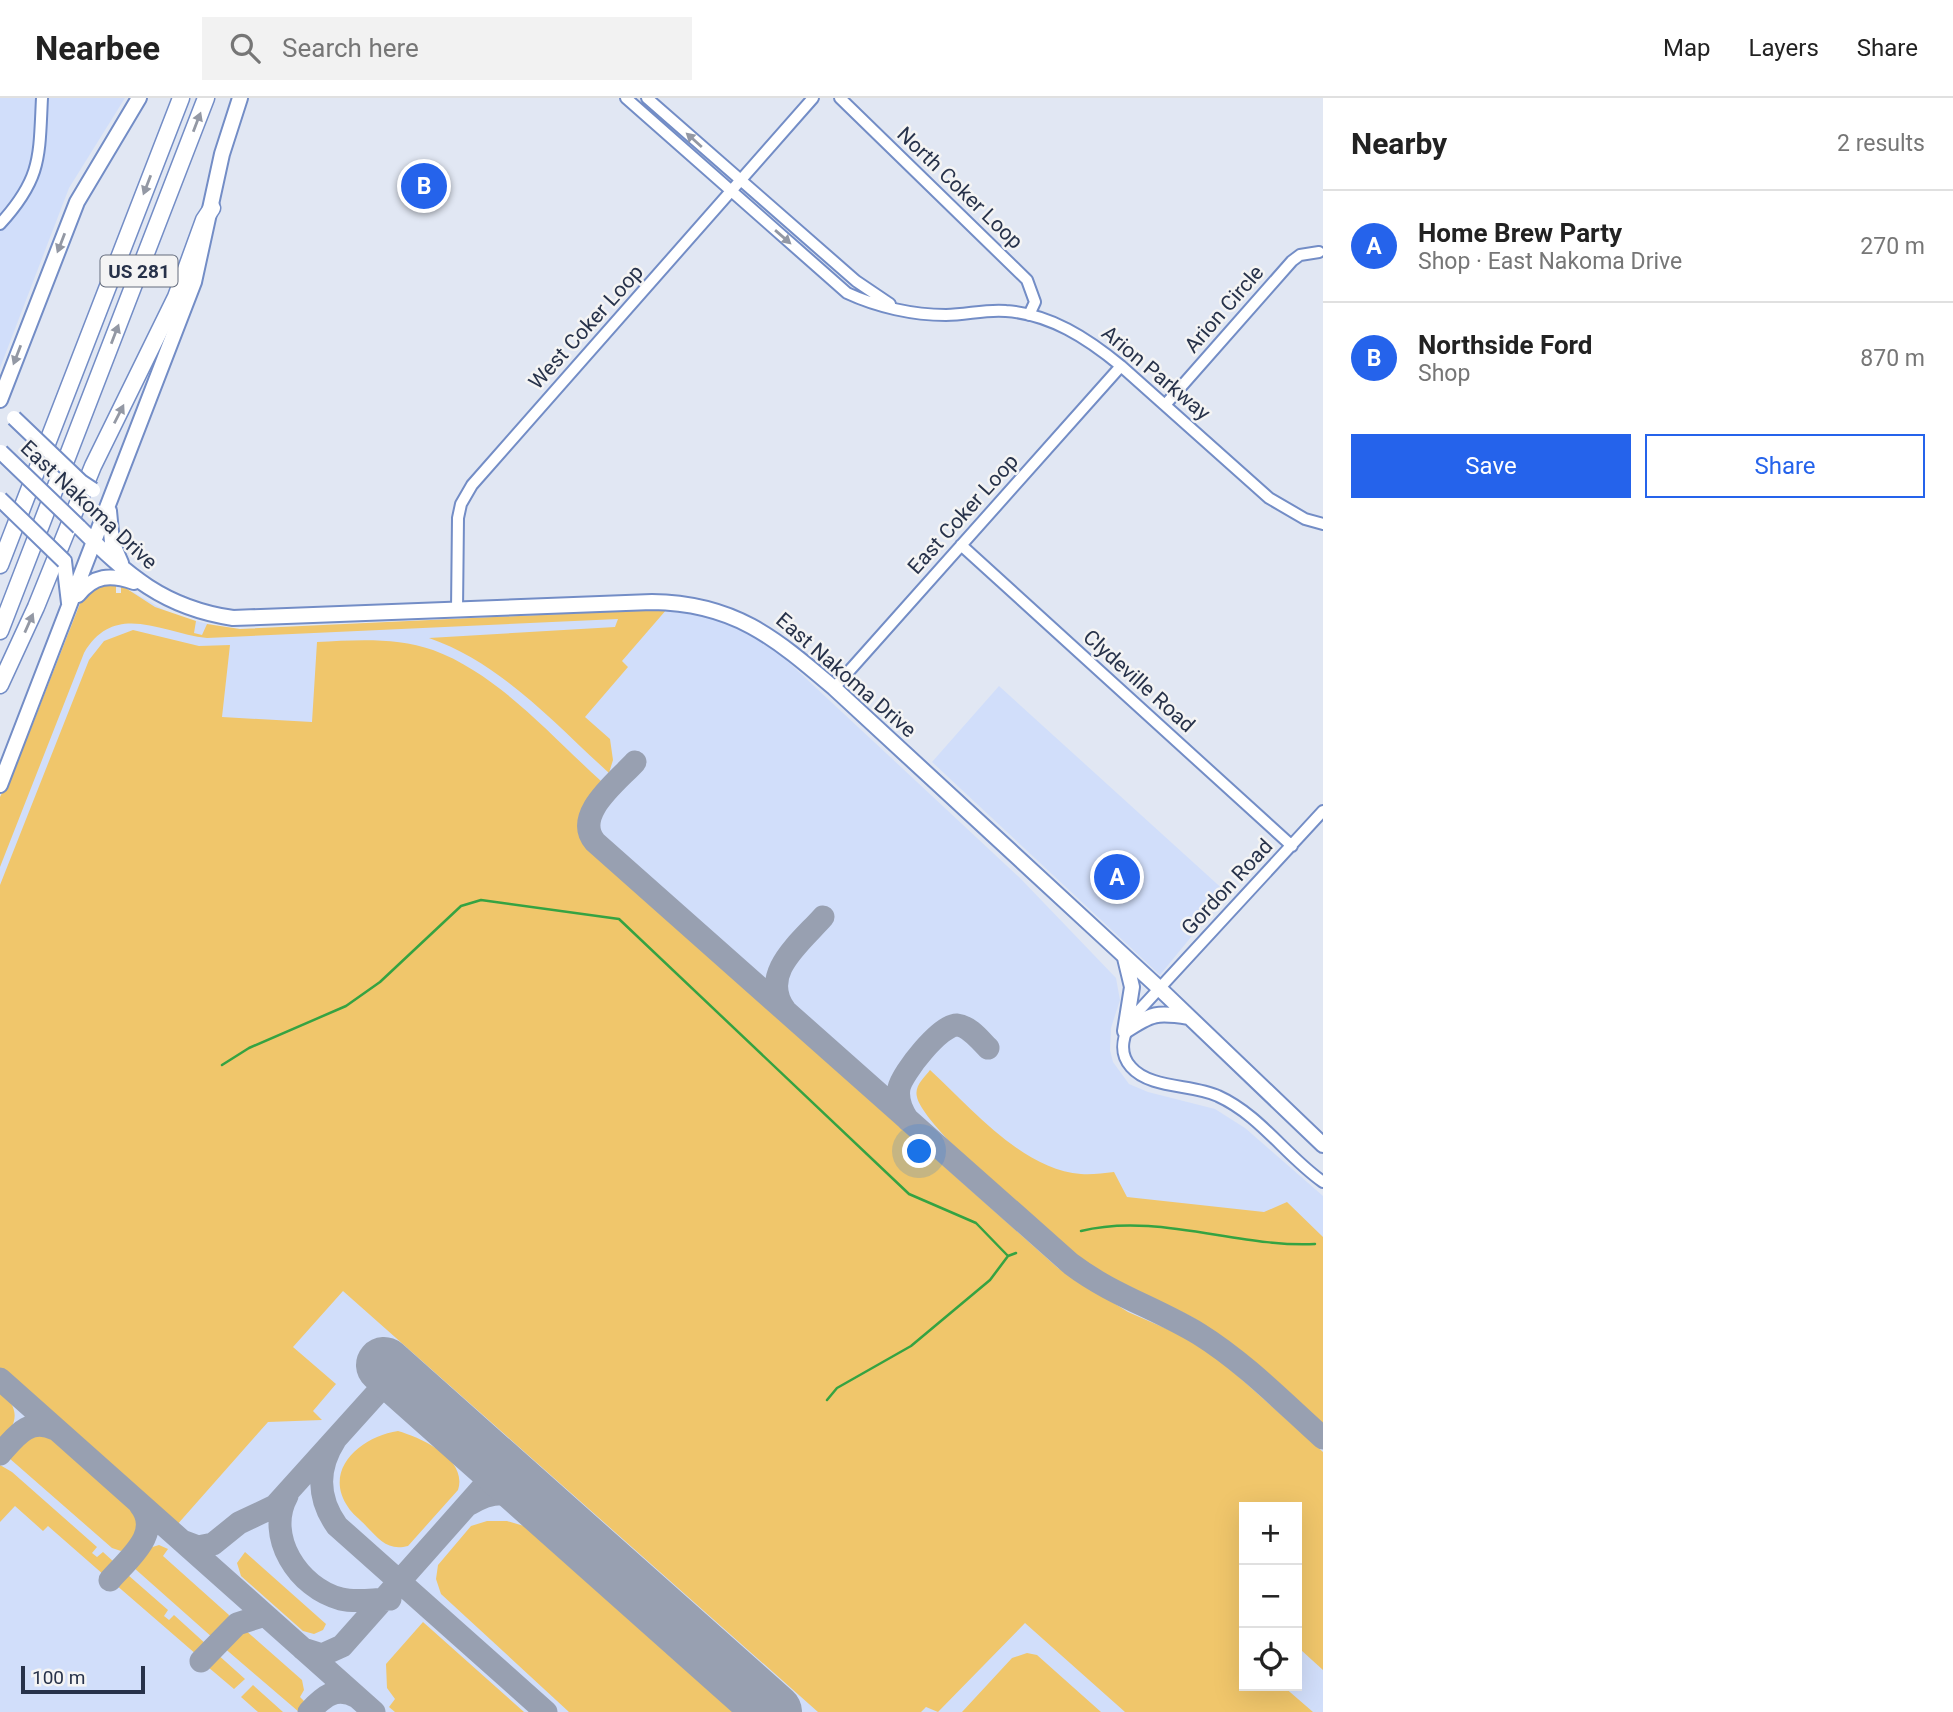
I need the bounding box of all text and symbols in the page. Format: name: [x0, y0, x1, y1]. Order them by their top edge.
search box: [202, 17, 692, 80]
text: Nearbee: [35, 29, 160, 68]
icon: search: [226, 29, 264, 67]
text: Search here: [282, 33, 419, 63]
text: Map: [1663, 34, 1711, 62]
text: Layers: [1749, 34, 1819, 62]
text: Share: [1857, 34, 1918, 62]
one-way arrow: [192, 111, 203, 132]
street label: North Coker Loop: [892, 122, 1028, 254]
text: Nearby: [1351, 126, 1447, 161]
text: 2 results: [1837, 130, 1925, 157]
one-way arrow: [685, 133, 702, 149]
pin: B: [401, 160, 447, 212]
one-way arrow: [141, 174, 152, 195]
text: Home Brew Party: [1418, 218, 1622, 248]
one-way arrow: [774, 229, 792, 245]
one-way arrow: [55, 233, 66, 254]
text: A: [1366, 233, 1382, 260]
text: 270 m: [1860, 233, 1925, 260]
text: Shop · East Nakoma Drive: [1418, 248, 1682, 275]
road number: US 281: [100, 256, 178, 286]
street label: West Coker Loop: [524, 260, 648, 394]
street label: Arion Circle: [1180, 261, 1268, 357]
street label: Arion Parkway: [1097, 321, 1215, 425]
one-way arrow: [110, 323, 121, 344]
text: Northside Ford: [1418, 330, 1593, 360]
one-way arrow: [12, 345, 23, 366]
text: B: [1367, 345, 1381, 372]
text: 870 m: [1860, 345, 1925, 372]
text: Shop: [1418, 360, 1470, 387]
one-way arrow: [113, 404, 124, 424]
button: Save: [1351, 434, 1631, 498]
button: Share: [1645, 434, 1925, 498]
street label: East Nakoma Drive: [16, 436, 162, 574]
street label: East Coker Loop: [903, 449, 1023, 579]
street label: East Nakoma Drive: [771, 608, 921, 742]
one-way arrow: [23, 613, 35, 633]
street label: Clydeville Road: [1078, 625, 1200, 737]
street label: Gordon Road: [1177, 834, 1277, 940]
pin: A: [1094, 851, 1140, 903]
your location: [902, 1134, 936, 1168]
map controls: [1239, 1502, 1302, 1691]
button: +: [1239, 1502, 1302, 1565]
button: −: [1239, 1565, 1302, 1628]
button: locate: [1239, 1628, 1302, 1691]
scale bar: [21, 1663, 145, 1695]
text: 100 m: [32, 1666, 85, 1689]

